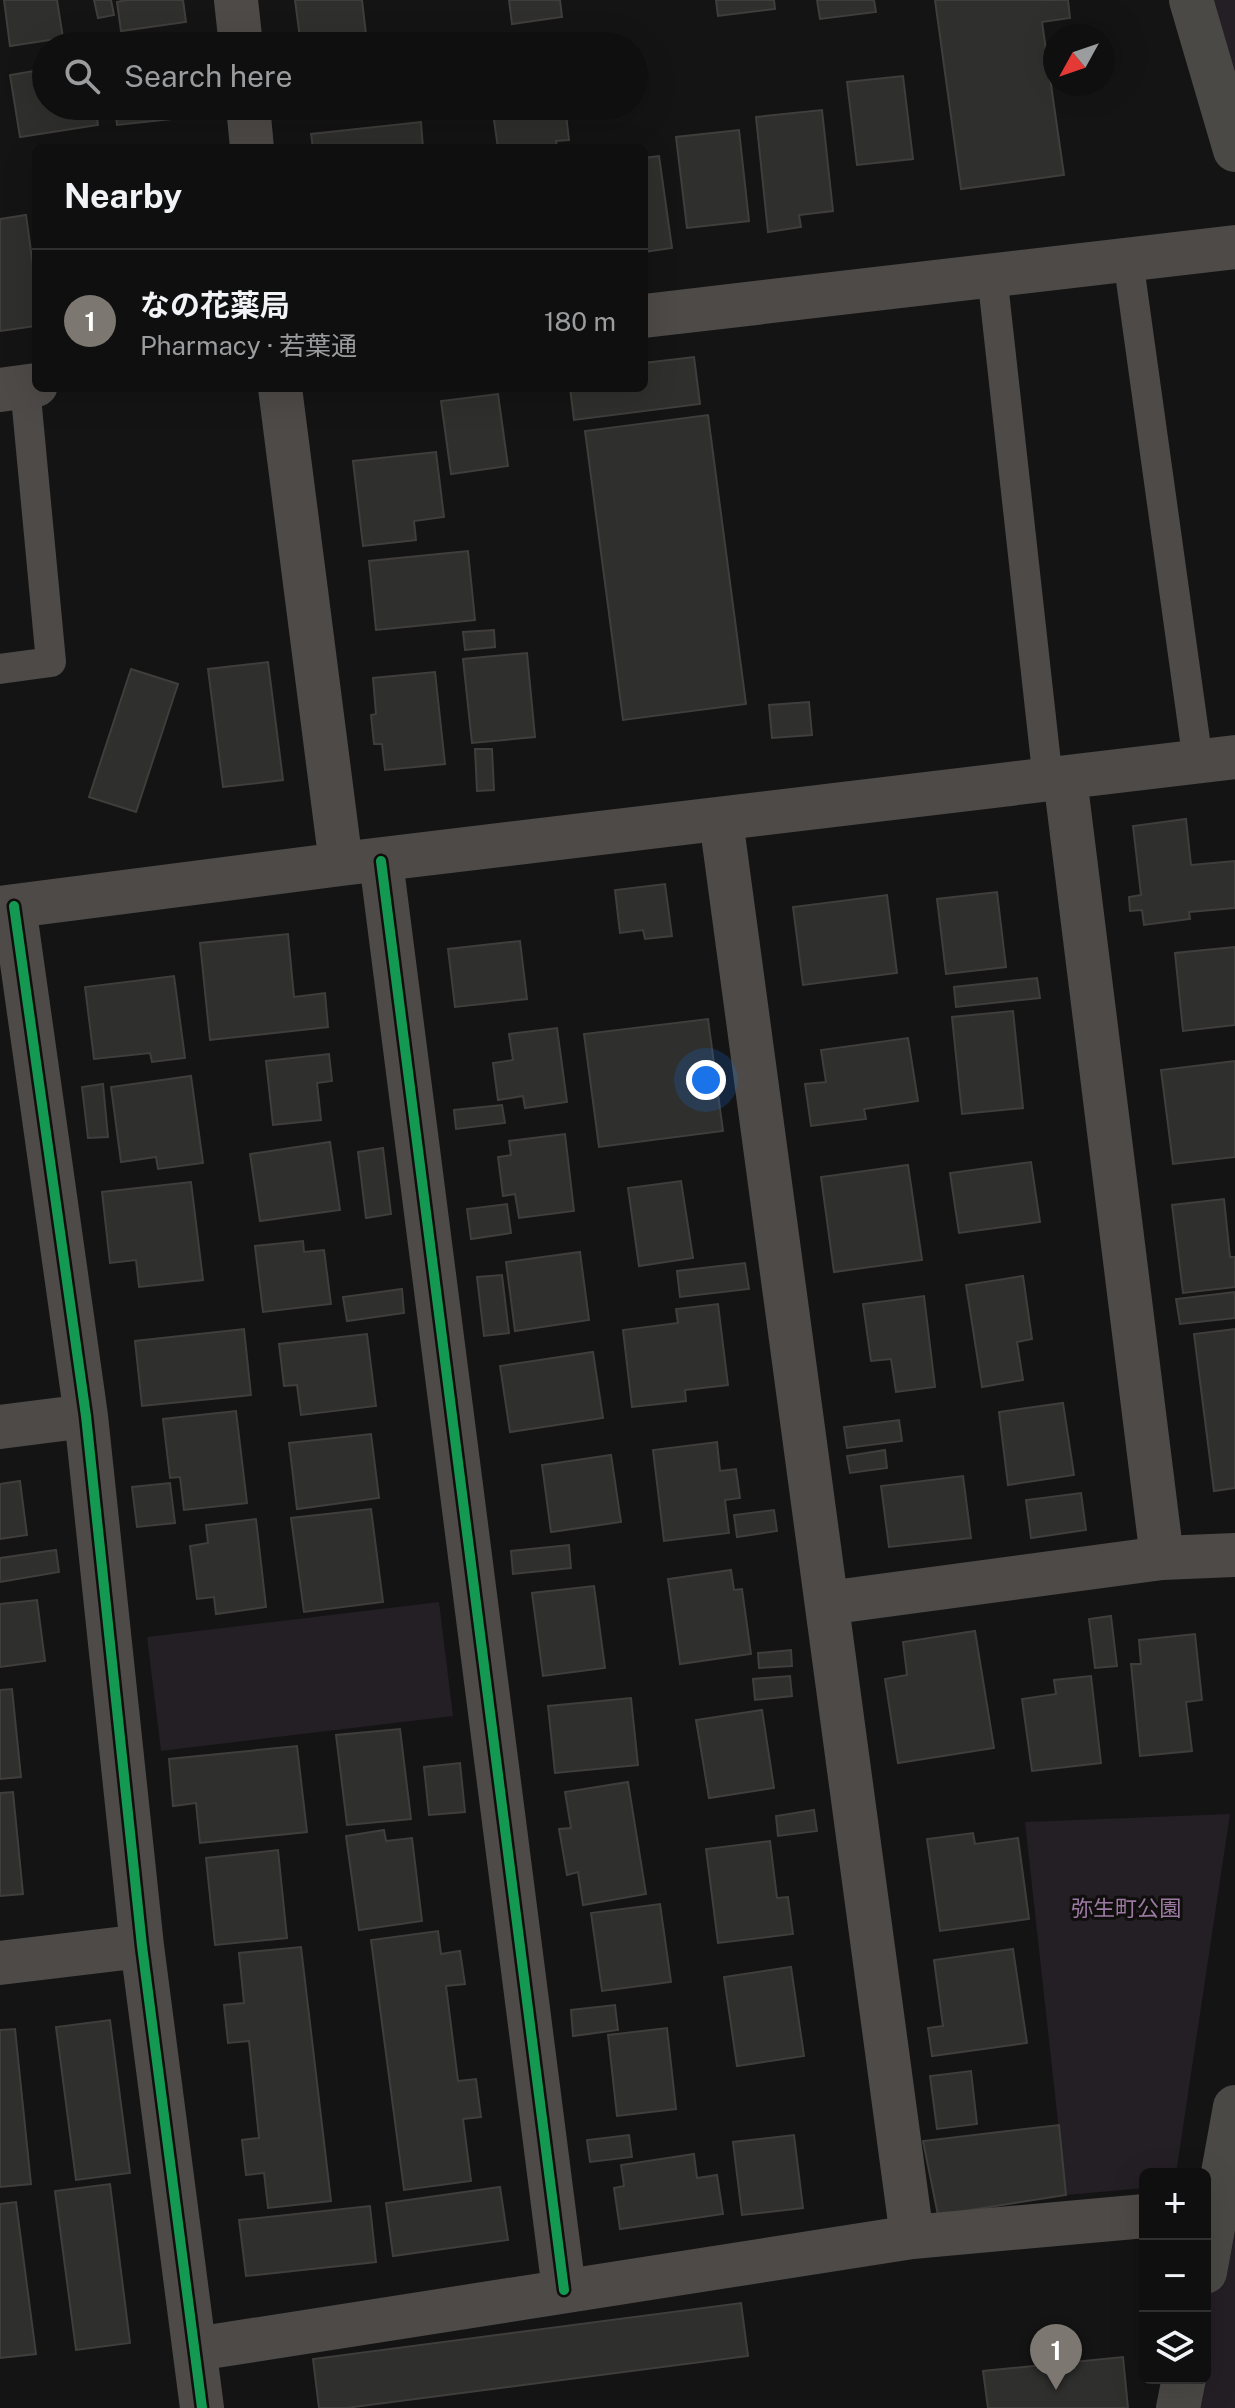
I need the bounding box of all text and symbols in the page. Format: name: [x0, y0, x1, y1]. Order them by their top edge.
north arrow: [1043, 24, 1115, 96]
search box: [32, 32, 648, 120]
icon: search: [60, 54, 104, 98]
text: Search here: [124, 58, 292, 94]
text: Nearby: [64, 176, 182, 216]
text: なの花薬局: [140, 287, 290, 323]
text: 1: [84, 306, 96, 337]
text: 180 m: [544, 306, 616, 337]
text: Pharmacy · 若葉通: [140, 330, 357, 361]
your location: [686, 1060, 726, 1100]
park label: 弥生町公園: [1071, 1895, 1181, 1921]
map controls: [1139, 2168, 1211, 2384]
button: +: [1139, 2168, 1211, 2240]
button: −: [1139, 2240, 1211, 2312]
button: layers: [1139, 2312, 1211, 2384]
pin: 1: [1030, 2324, 1082, 2390]

